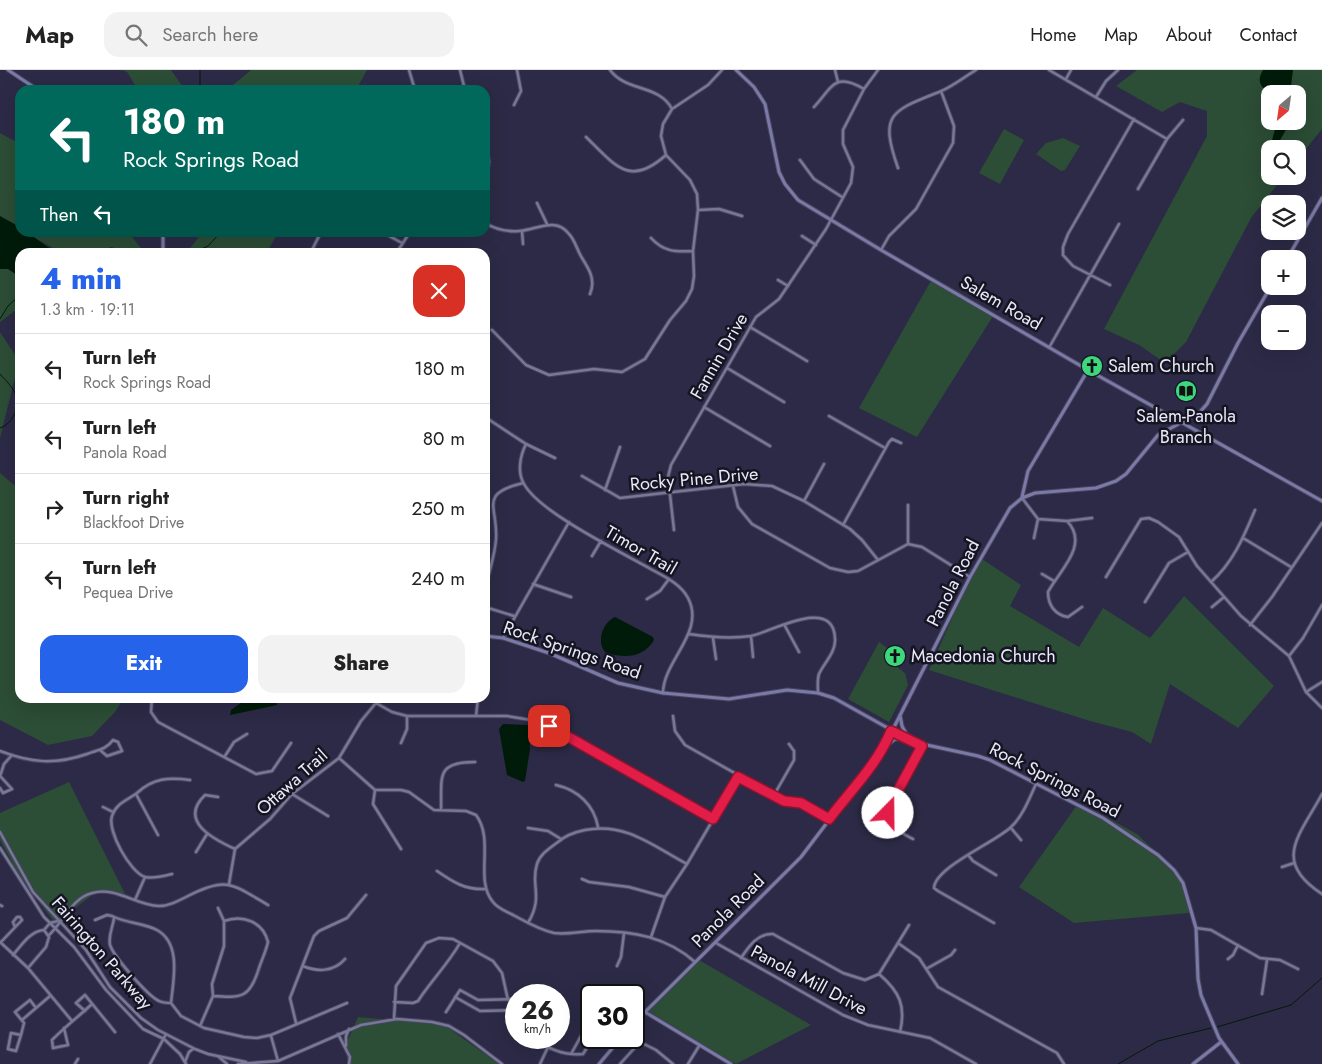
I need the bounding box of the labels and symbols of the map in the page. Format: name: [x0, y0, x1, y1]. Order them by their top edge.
north arrow: [1261, 85, 1306, 130]
street label: Salem Road: [955, 269, 1047, 337]
street label: Fannin Drive: [684, 308, 754, 404]
place label: Salem Church: [1108, 353, 1215, 379]
church icon: Salem Church: [1080, 354, 1104, 378]
library icon: Salem-Panola Branch: [1174, 379, 1198, 403]
place label: Salem-Panola Branch: [1136, 403, 1236, 450]
street label: Rocky Pine Drive: [629, 460, 759, 498]
street label: Timor Trail: [600, 519, 682, 581]
street label: Panola Road: [920, 535, 986, 631]
street label: Rock Springs Road: [500, 614, 644, 686]
place label: Macedonia Church: [911, 643, 1056, 669]
church icon: Macedonia Church: [883, 644, 907, 668]
pin: [528, 705, 570, 747]
street label: Rock Springs Road: [985, 736, 1125, 824]
street label: Ottawa Trail: [250, 743, 334, 821]
position arrow: [861, 786, 913, 838]
street label: Panola Road: [685, 868, 771, 954]
street label: Fairington Parkway: [45, 891, 159, 1015]
street label: Panola Mill Drive: [746, 938, 872, 1022]
speed limit sign: 30: [580, 984, 645, 1049]

